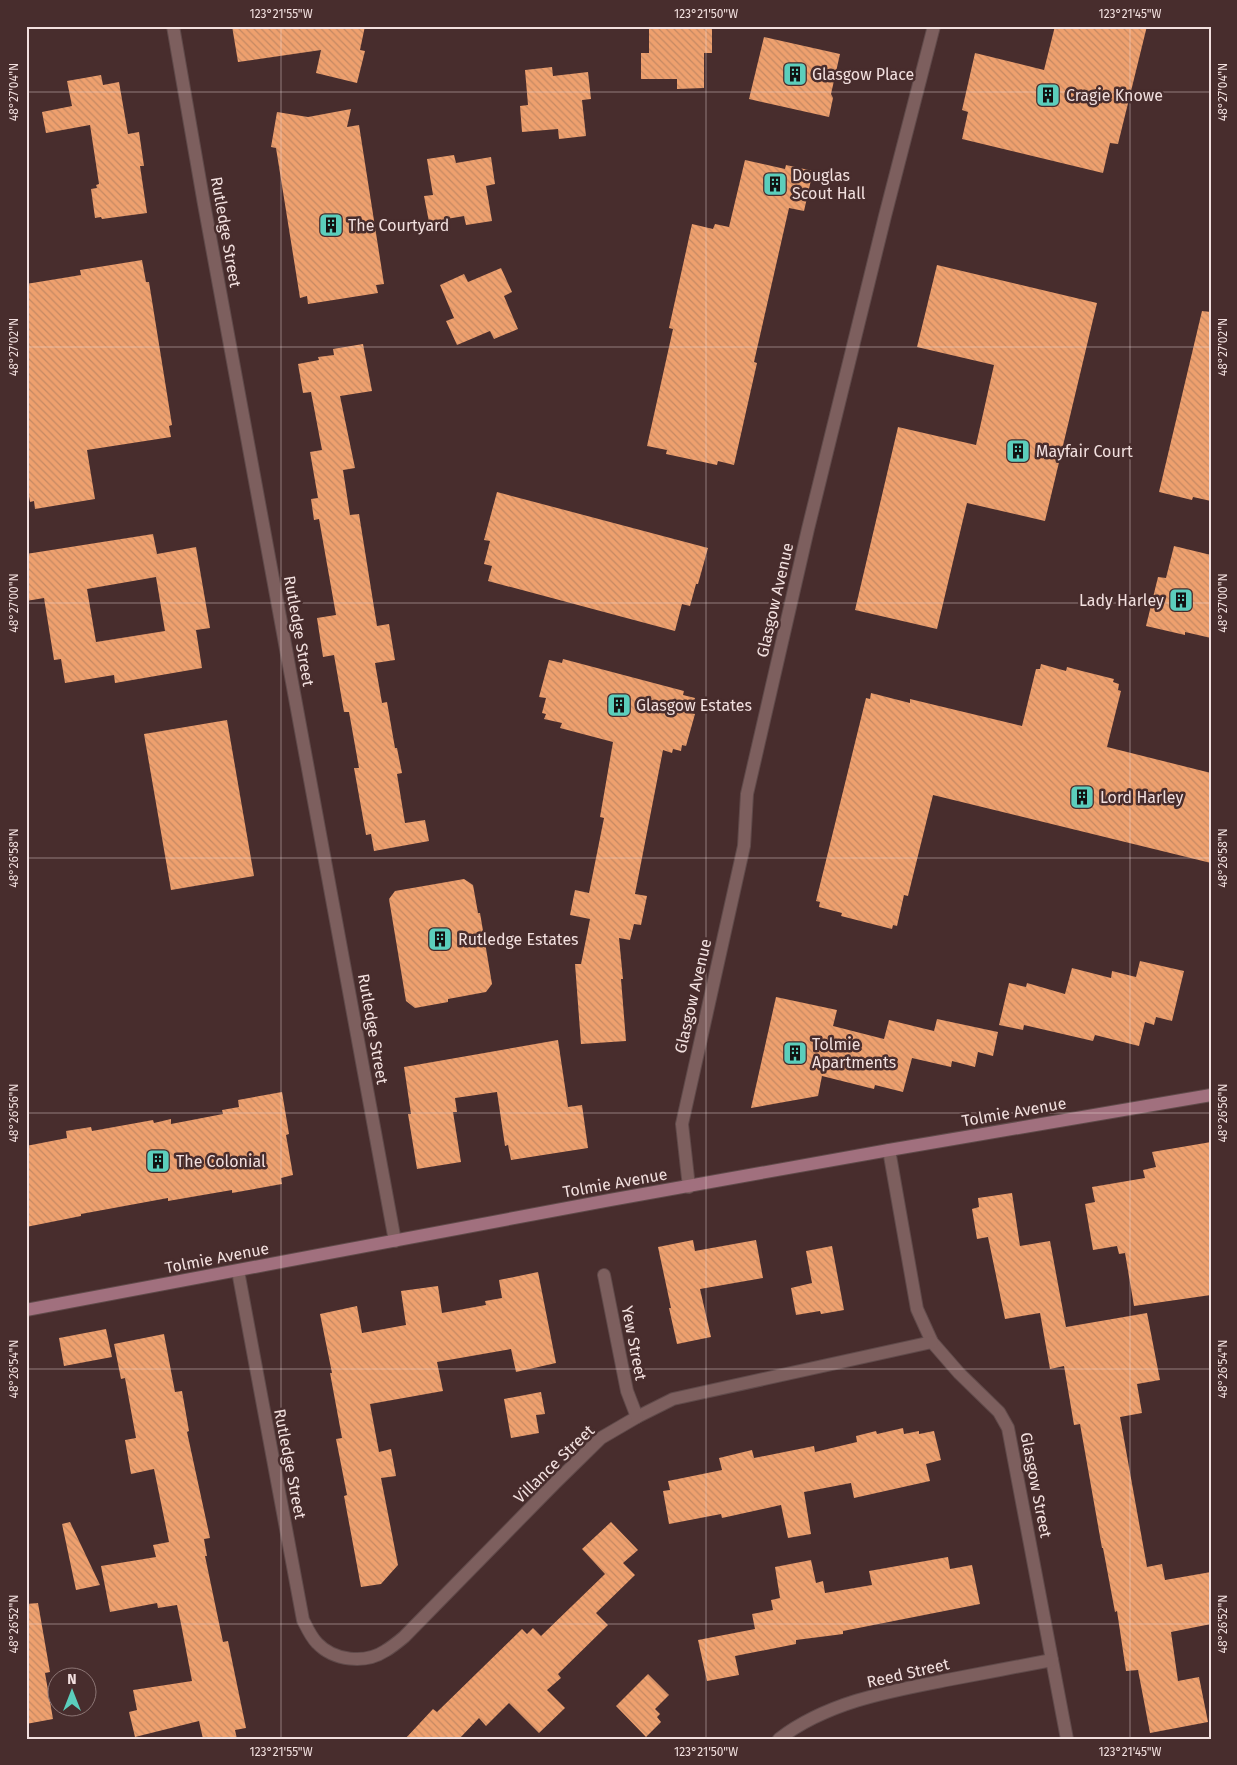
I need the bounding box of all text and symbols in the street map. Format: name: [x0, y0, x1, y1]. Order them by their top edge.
text: 123°21'55"W: [249, 7, 313, 21]
text: 123°21'50"W: [674, 7, 738, 21]
text: 123°21'45"W: [1099, 7, 1162, 21]
building icon: Glasgow Place: [782, 61, 808, 87]
text: 48°27'04"N: [7, 63, 21, 121]
text: 48°27'04"N: [1216, 63, 1230, 121]
place label: Glasgow Place: [812, 65, 914, 84]
building icon: Cragie Knowe: [1035, 82, 1061, 108]
place label: Cragie Knowe: [1066, 86, 1163, 105]
place label: Douglas Scout Hall: [792, 166, 866, 203]
building icon: Douglas Scout Hall: [762, 171, 788, 197]
street label: Rutledge Street: [207, 175, 245, 289]
building icon: The Courtyard: [318, 212, 344, 238]
place label: The Courtyard: [348, 216, 449, 235]
text: 48°27'02"N: [7, 318, 21, 376]
text: 48°27'02"N: [1216, 318, 1230, 376]
building icon: Mayfair Court: [1005, 438, 1031, 464]
place label: Mayfair Court: [1036, 442, 1133, 461]
street label: Glasgow Avenue: [753, 541, 797, 659]
text: 48°27'00"N: [7, 573, 21, 633]
text: 48°27'00"N: [1216, 573, 1230, 633]
street label: Rutledge Street: [280, 574, 318, 688]
building icon: Lady Harley: [1168, 587, 1194, 613]
place label: Lady Harley: [1079, 591, 1164, 610]
building icon: Glasgow Estates: [606, 692, 632, 718]
place label: Glasgow Estates: [636, 696, 752, 715]
building icon: Lord Harley: [1069, 784, 1095, 810]
place label: Lord Harley: [1100, 788, 1183, 807]
text: 48°26'58"N: [7, 828, 21, 888]
text: 48°26'58"N: [1216, 828, 1230, 888]
building icon: Rutledge Estates: [427, 926, 453, 952]
place label: Rutledge Estates: [458, 930, 579, 949]
street label: Glasgow Avenue: [671, 937, 715, 1055]
street label: Rutledge Street: [354, 972, 392, 1086]
place label: Tolmie Apartments: [812, 1035, 896, 1072]
building icon: Tolmie Apartments: [782, 1040, 808, 1066]
text: 48°26'56"N: [7, 1083, 21, 1143]
text: 48°26'56"N: [1216, 1083, 1230, 1143]
street label: Tolmie Avenue: [960, 1093, 1068, 1131]
building icon: The Colonial: [145, 1148, 171, 1174]
place label: The Colonial: [176, 1152, 266, 1171]
street label: Tolmie Avenue: [561, 1164, 669, 1202]
street label: Tolmie Avenue: [163, 1239, 271, 1277]
street label: Yew Street: [617, 1304, 651, 1382]
text: 48°26'54"N: [7, 1340, 21, 1398]
text: 48°26'54"N: [1216, 1340, 1230, 1398]
street label: Rutledge Street: [270, 1407, 310, 1521]
street label: Villance Street: [510, 1421, 598, 1507]
street label: Glasgow Street: [1016, 1431, 1056, 1540]
text: 48°26'52"N: [7, 1595, 21, 1653]
text: 48°26'52"N: [1216, 1595, 1230, 1653]
street label: Reed Street: [865, 1654, 951, 1692]
north arrow: [48, 1668, 98, 1718]
text: N: [67, 1671, 77, 1688]
text: 123°21'55"W: [249, 1745, 313, 1759]
text: 123°21'50"W: [674, 1745, 738, 1759]
text: 123°21'45"W: [1099, 1745, 1162, 1759]

